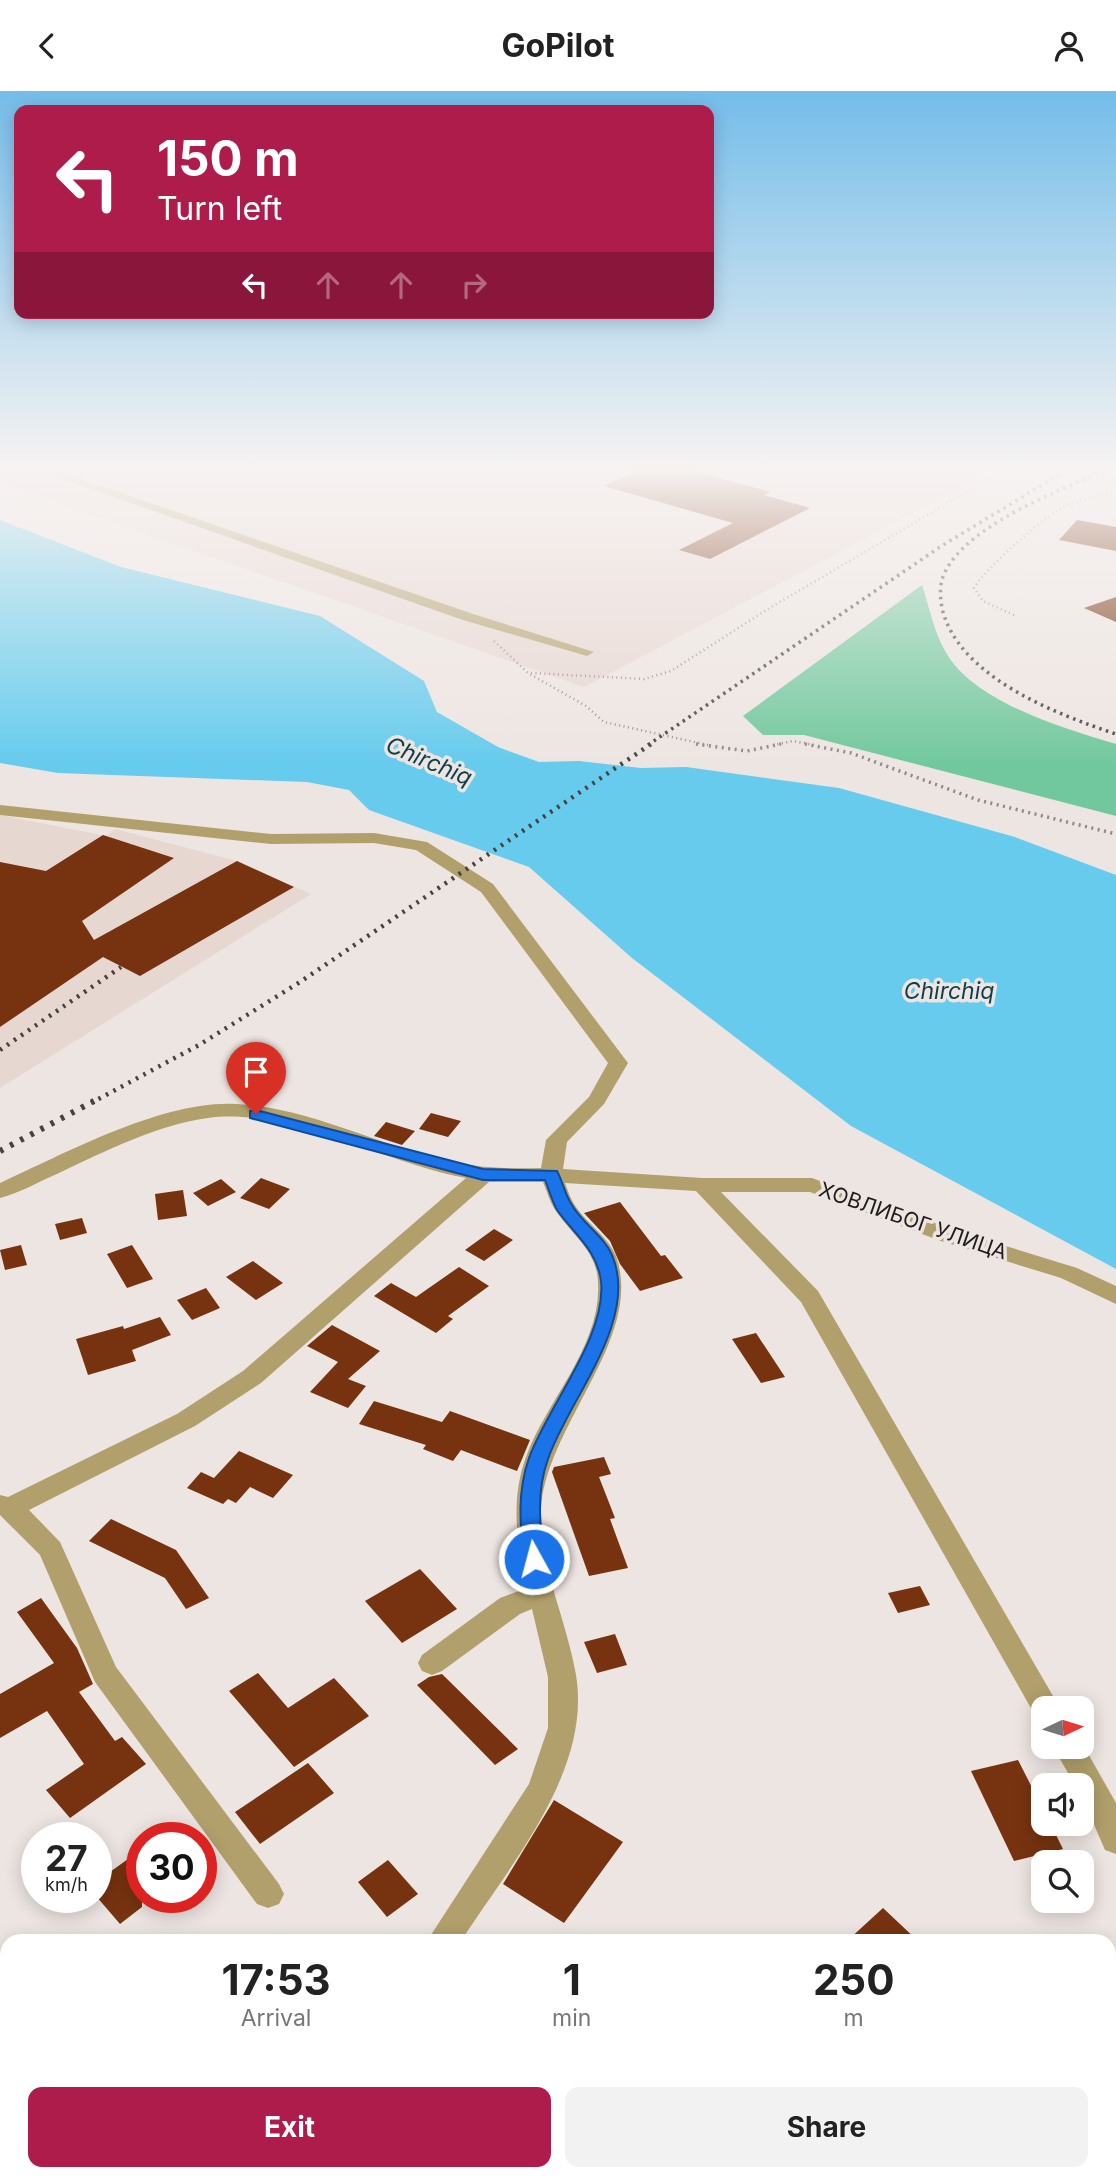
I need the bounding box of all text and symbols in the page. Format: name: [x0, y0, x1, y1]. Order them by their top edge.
text: GoPilot: [501, 26, 615, 65]
icon: back: [28, 27, 66, 65]
icon: person: [1050, 27, 1088, 65]
text: 150 m: [157, 129, 299, 188]
icon: left: [42, 133, 133, 224]
text: Turn left: [157, 189, 282, 228]
icon: left: [236, 266, 274, 304]
icon: ahead: [309, 266, 347, 304]
icon: ahead: [382, 266, 420, 304]
icon: right: [455, 266, 493, 304]
water label: Chirchiq: [382, 730, 476, 792]
water label: Chirchiq: [904, 977, 994, 1005]
pin: [226, 1042, 286, 1114]
icon: arrive: [237, 1053, 275, 1091]
street label: ХОВЛИБОГ УЛИЦА: [816, 1177, 1010, 1264]
position arrow: [497, 1522, 571, 1596]
north arrow: [1031, 1696, 1094, 1759]
map controls: [1031, 1696, 1094, 1913]
button: sound: [1031, 1773, 1094, 1836]
speed limit sign: 30: [126, 1822, 217, 1913]
text: 27: [45, 1837, 88, 1879]
button: search: [1031, 1850, 1094, 1913]
text: km/h: [45, 1874, 88, 1895]
text: 17:53: [221, 1954, 331, 2005]
text: 1: [563, 1954, 581, 2005]
text: 250: [813, 1954, 895, 2005]
text: Arrival: [241, 2004, 311, 2032]
text: min: [552, 2004, 591, 2032]
text: m: [844, 2004, 864, 2032]
button: Exit: [28, 2087, 551, 2167]
button: Share: [565, 2087, 1088, 2167]

